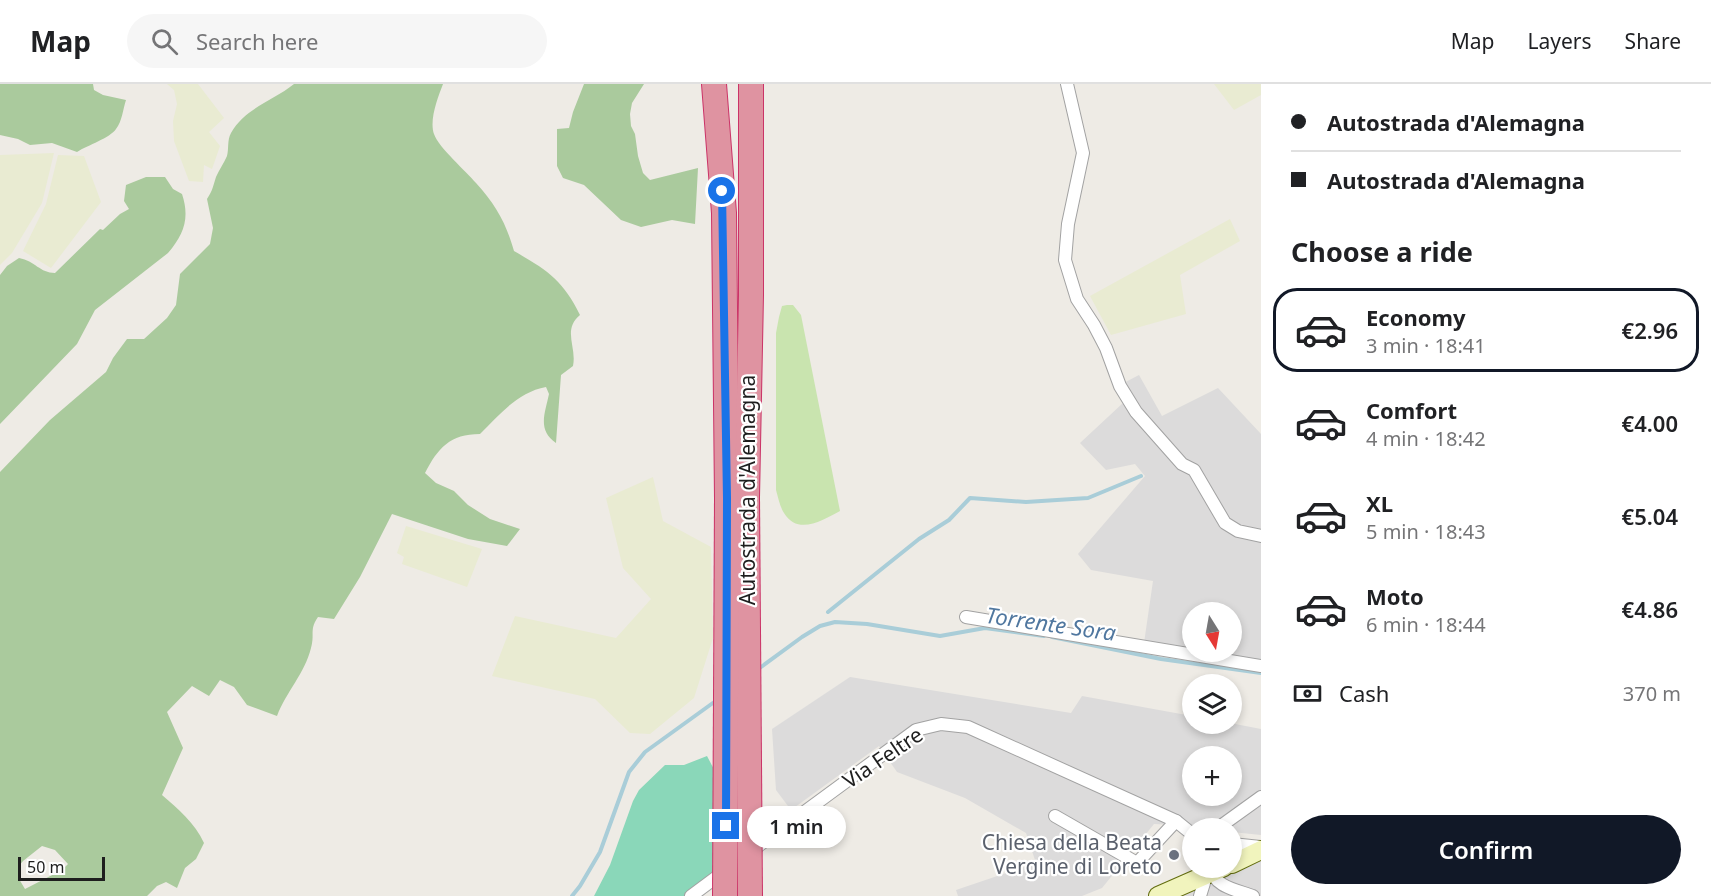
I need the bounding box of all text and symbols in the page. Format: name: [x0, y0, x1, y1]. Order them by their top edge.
search box: [127, 14, 547, 68]
text: Map: [30, 22, 91, 60]
icon: search: [148, 25, 181, 58]
text: Search here: [196, 26, 318, 56]
text: Map: [1451, 27, 1495, 55]
text: Layers: [1528, 27, 1592, 55]
text: Share: [1625, 27, 1681, 55]
text: Autostrada d'Alemagna: [1327, 107, 1585, 137]
text: Autostrada d'Alemagna: [1327, 165, 1585, 195]
route start: [708, 177, 735, 204]
text: Choose a ride: [1291, 233, 1473, 270]
text: Economy: [1366, 302, 1465, 332]
icon: car: [1294, 303, 1348, 357]
text: €2.96: [1622, 315, 1678, 345]
text: 3 min · 18:41: [1366, 332, 1486, 359]
street label: Autostrada d'Alemagna: [733, 375, 761, 605]
text: Comfort: [1366, 395, 1457, 425]
icon: car: [1294, 396, 1348, 450]
text: €4.00: [1622, 408, 1678, 438]
text: 4 min · 18:42: [1366, 425, 1486, 452]
text: XL: [1366, 488, 1393, 518]
icon: car: [1294, 489, 1348, 543]
text: €5.04: [1622, 501, 1678, 531]
text: 5 min · 18:43: [1366, 518, 1486, 545]
text: Moto: [1366, 581, 1424, 611]
icon: car: [1294, 582, 1348, 636]
text: €4.86: [1622, 594, 1678, 624]
water label: Torrente Sora: [984, 599, 1119, 647]
north arrow: [1182, 602, 1242, 662]
map controls: [1182, 602, 1242, 878]
text: 6 min · 18:44: [1366, 611, 1486, 638]
button: layers: [1182, 674, 1242, 734]
icon: cash: [1291, 677, 1324, 710]
text: Cash: [1339, 678, 1389, 708]
text: 370 m: [1623, 680, 1681, 707]
street label: Via Feltre: [837, 720, 928, 794]
button: +: [1182, 746, 1242, 806]
callout: 1 min: [747, 805, 846, 847]
route end: [712, 812, 739, 839]
text: 1 min: [769, 813, 824, 840]
button: Confirm: [1291, 815, 1681, 884]
button: −: [1182, 818, 1242, 878]
place label: Chiesa della Beata Vergine di Loreto: [982, 828, 1162, 880]
marker: Chiesa della Beata Vergine di Loreto: [1167, 848, 1181, 862]
scale bar: [18, 854, 105, 882]
text: 50 m: [27, 856, 64, 878]

